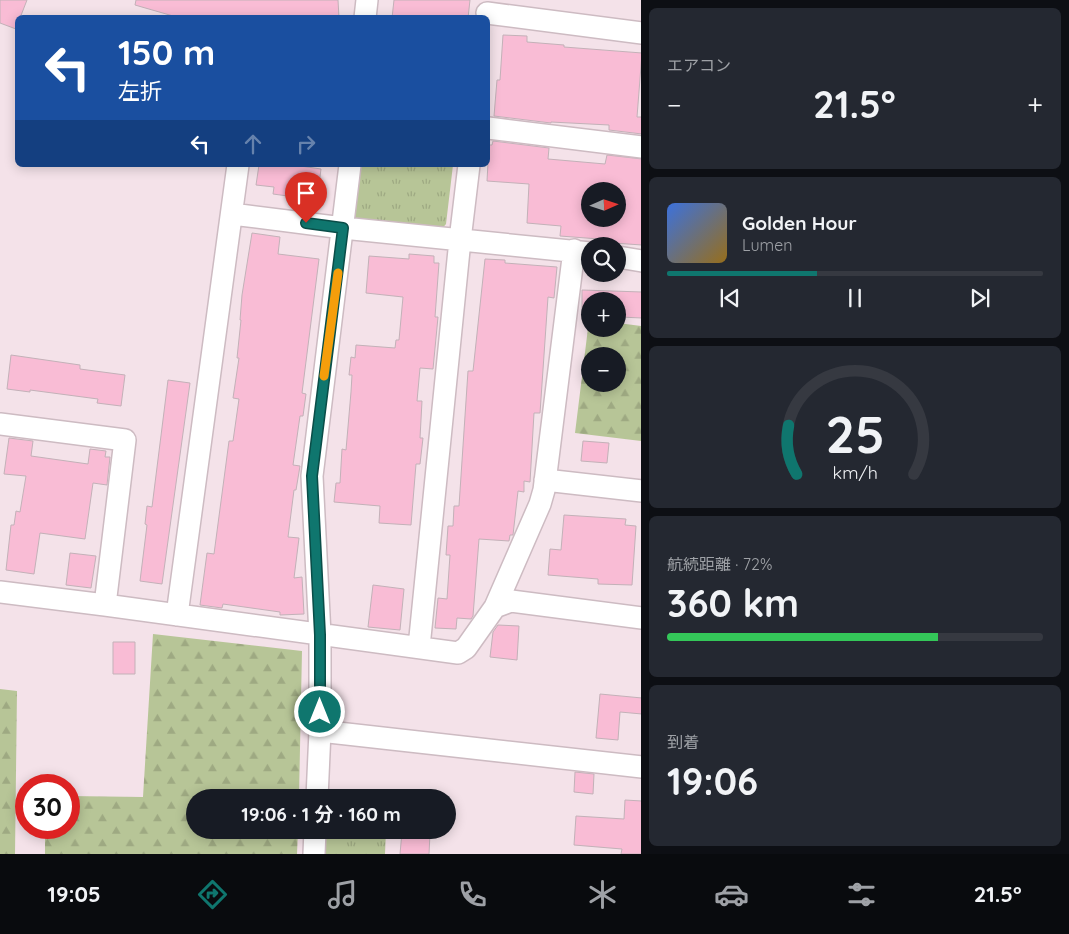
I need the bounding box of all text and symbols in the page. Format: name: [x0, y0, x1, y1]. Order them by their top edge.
text: 150 m: [118, 30, 215, 74]
icon: left: [35, 35, 100, 100]
text: エアコン: [667, 55, 731, 75]
text: 左折: [118, 77, 162, 105]
text: 21.5°: [813, 80, 896, 128]
text: −: [667, 87, 682, 122]
text: +: [1027, 87, 1043, 122]
icon: left: [186, 130, 214, 158]
icon: ahead: [239, 130, 267, 158]
icon: right: [292, 130, 320, 158]
pin: [285, 172, 327, 223]
icon: arrive: [292, 179, 320, 207]
north arrow: [581, 182, 626, 228]
map controls: [581, 182, 626, 392]
text: Golden Hour: [742, 211, 857, 235]
text: Lumen: [742, 235, 793, 255]
button: search: [581, 237, 626, 282]
icon: previous: [716, 284, 744, 312]
icon: pause: [841, 284, 869, 312]
icon: next: [966, 284, 994, 312]
button: +: [581, 292, 626, 337]
button: −: [581, 347, 626, 392]
text: 25: [825, 401, 885, 466]
text: km/h: [832, 461, 878, 483]
text: 航続距離 · 72%: [667, 554, 772, 574]
text: 360 km: [667, 579, 799, 627]
position arrow: [293, 685, 345, 737]
text: 到着: [667, 732, 699, 752]
text: 19:06: [667, 757, 758, 805]
speed limit sign: 30: [15, 774, 80, 839]
text: 19:06 · 1 分 · 160 m: [241, 802, 401, 826]
icon: directions: [195, 877, 230, 912]
icon: music: [325, 877, 360, 912]
icon: phone: [455, 877, 490, 912]
icon: climate: [585, 877, 620, 912]
icon: car: [714, 877, 749, 912]
icon: filters: [844, 877, 879, 912]
text: 19:05: [47, 880, 101, 908]
text: 21.5°: [974, 880, 1022, 908]

